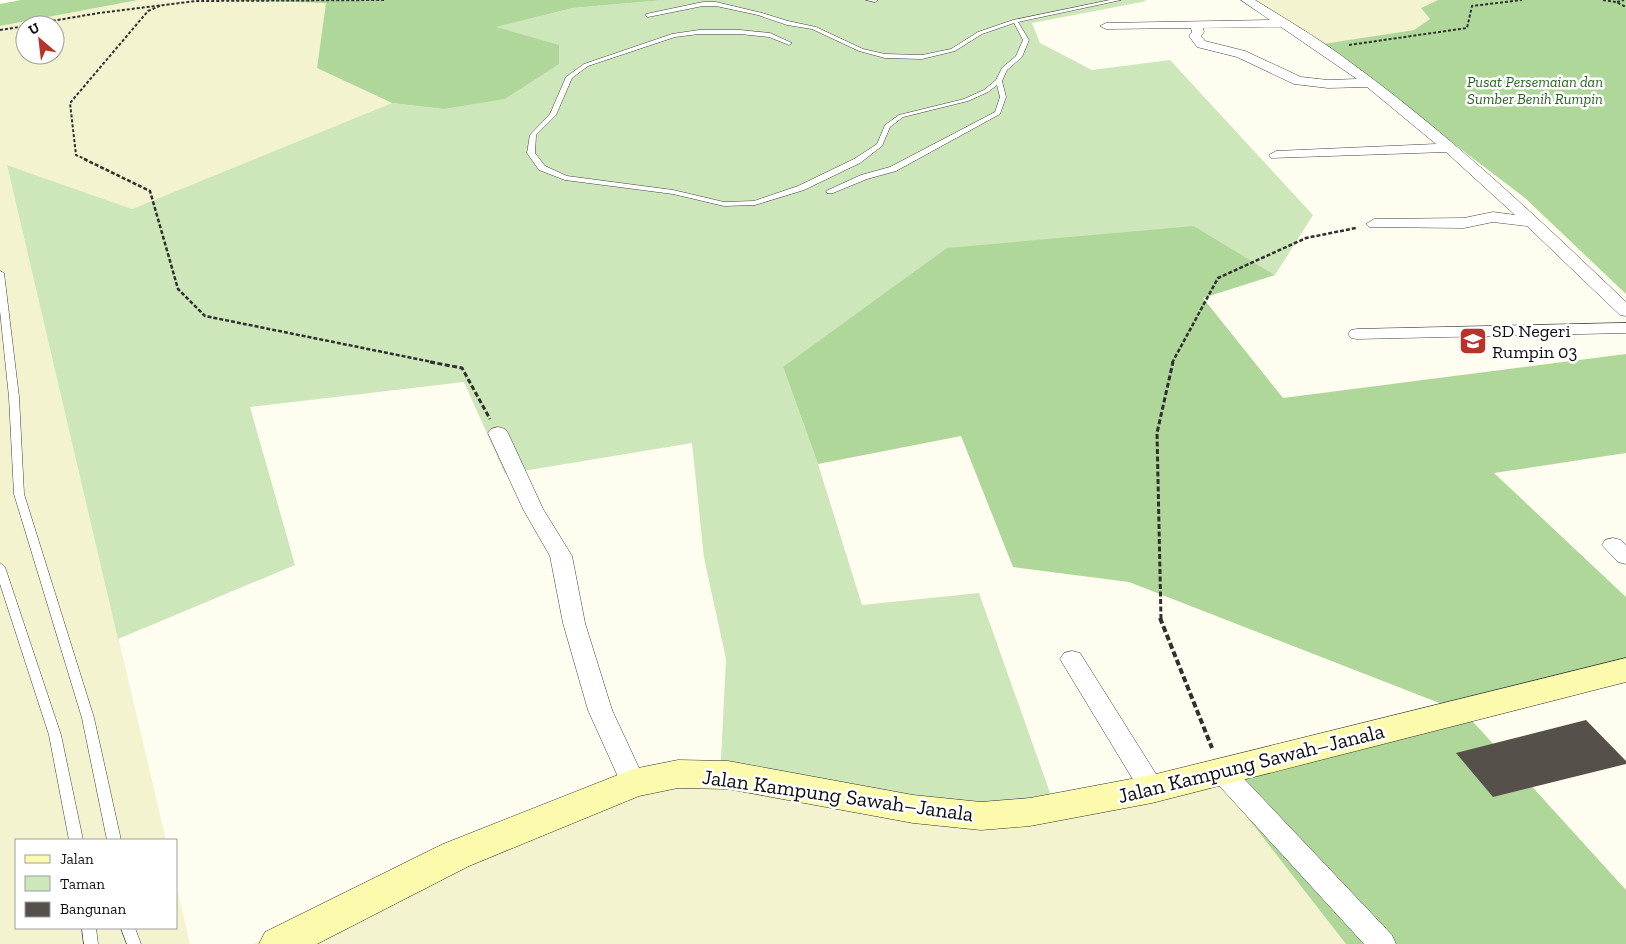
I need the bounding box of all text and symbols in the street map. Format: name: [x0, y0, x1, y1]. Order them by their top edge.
north arrow: [15, 15, 65, 65]
text: U: [26, 19, 43, 39]
park label: Pusat Persemaian dan Sumber Benih Rumpin: [1467, 73, 1603, 108]
place label: SD Negeri Rumpin 03: [1492, 320, 1577, 363]
school or university icon: SD Negeri Rumpin 03: [1458, 326, 1488, 356]
street label: Jalan Kampung Sawah–Janala: [1115, 718, 1387, 808]
street label: Jalan Kampung Sawah–Janala: [701, 764, 975, 826]
legend: [15, 839, 178, 929]
text: Jalan: [60, 850, 94, 868]
text: Taman: [60, 875, 105, 893]
text: Bangunan: [60, 900, 126, 918]

